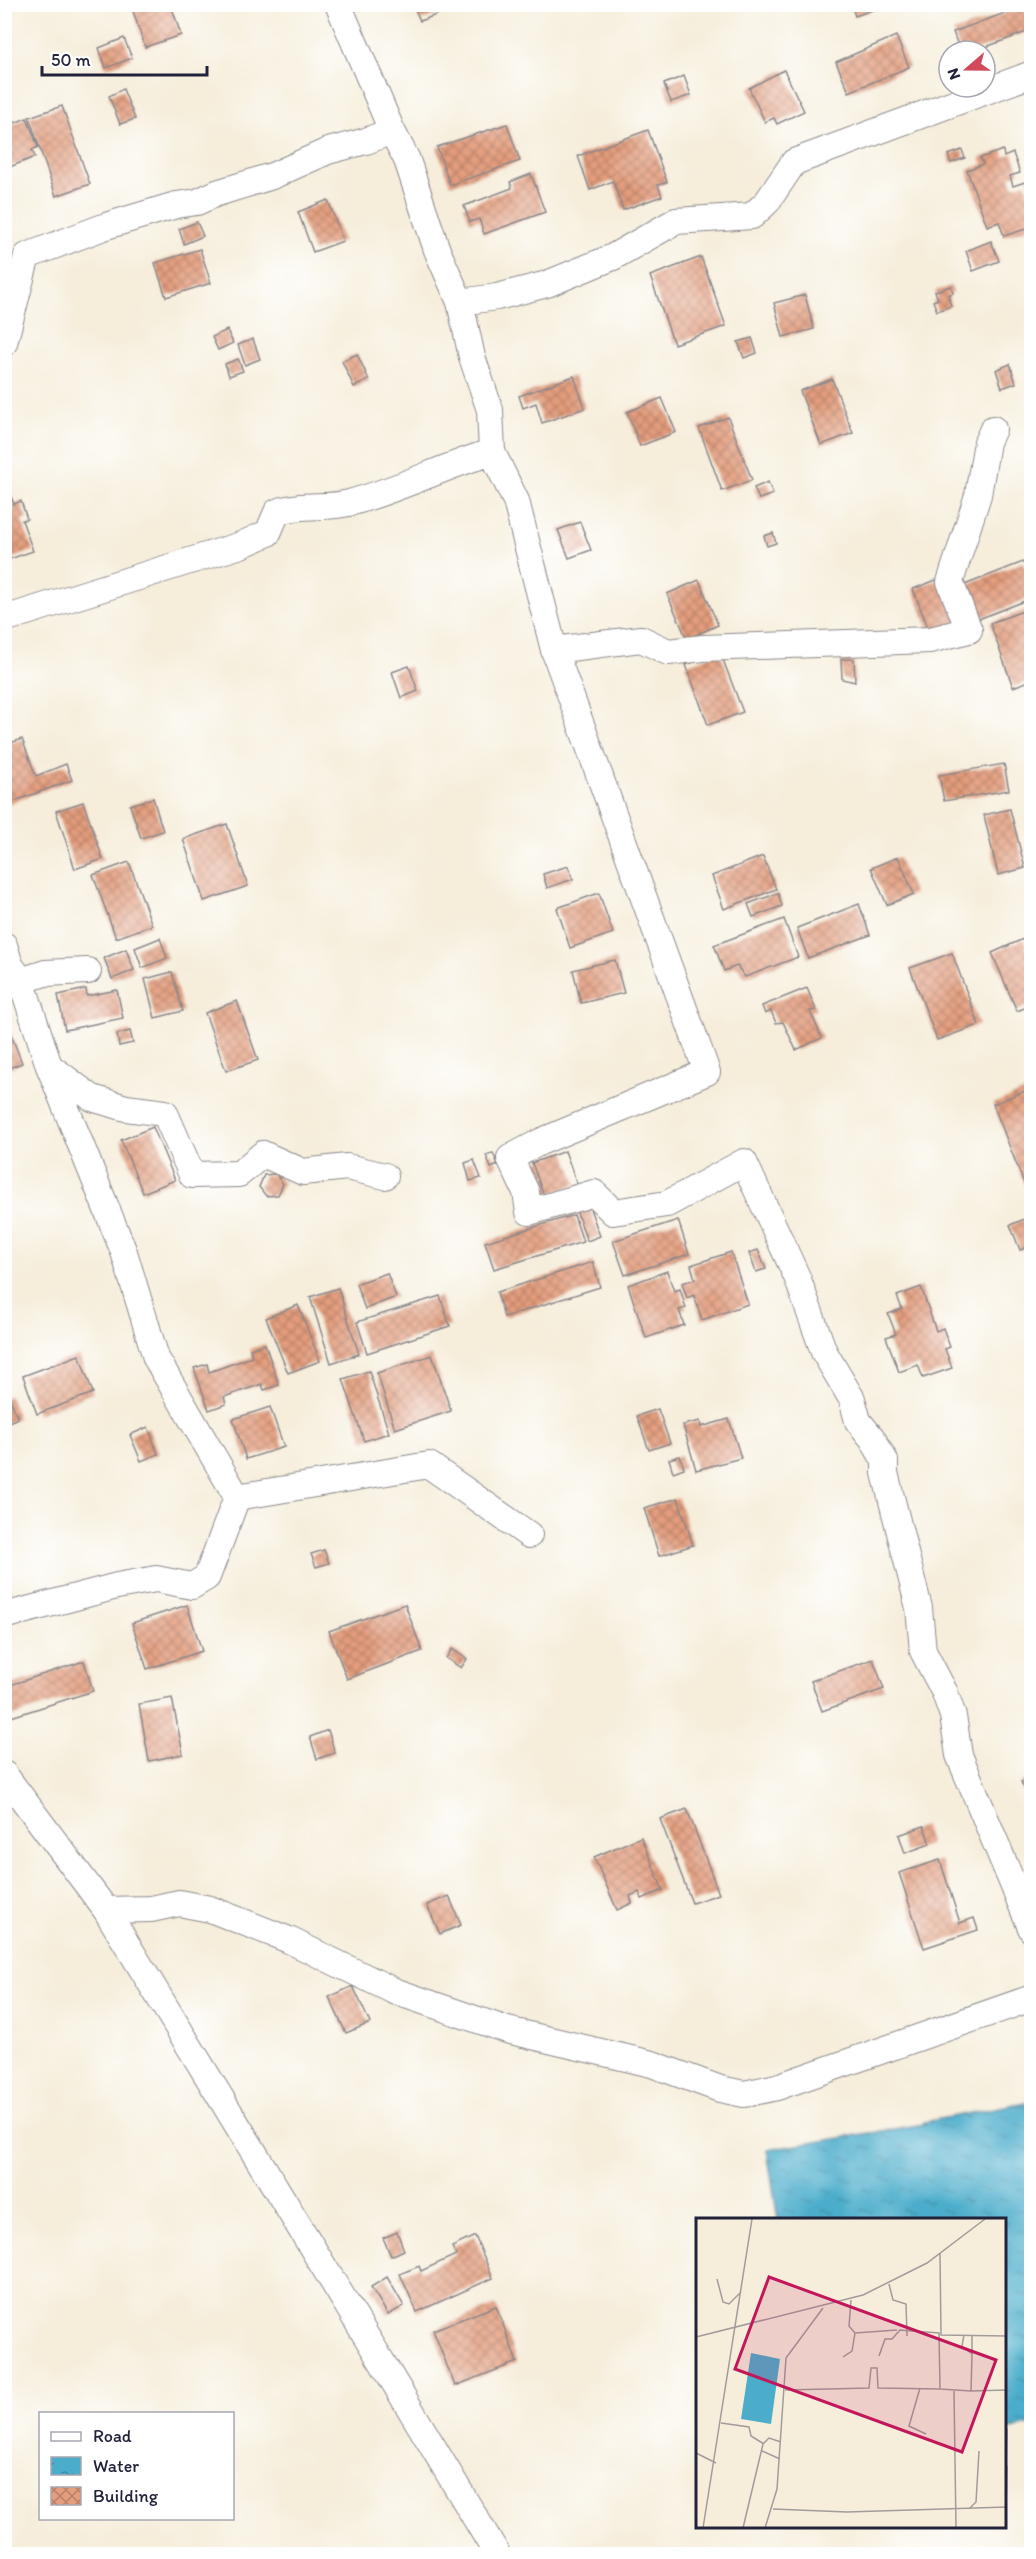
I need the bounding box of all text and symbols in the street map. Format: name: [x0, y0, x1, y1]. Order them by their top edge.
scale bar: [42, 39, 207, 77]
north arrow: [937, 39, 997, 99]
text: 50 m: [51, 49, 91, 71]
text: N: [943, 66, 964, 82]
inset map: [696, 2218, 1006, 2529]
legend: [39, 2412, 234, 2520]
text: Road: [93, 2425, 132, 2447]
text: Water: [93, 2455, 139, 2477]
text: Building: [93, 2485, 159, 2507]

